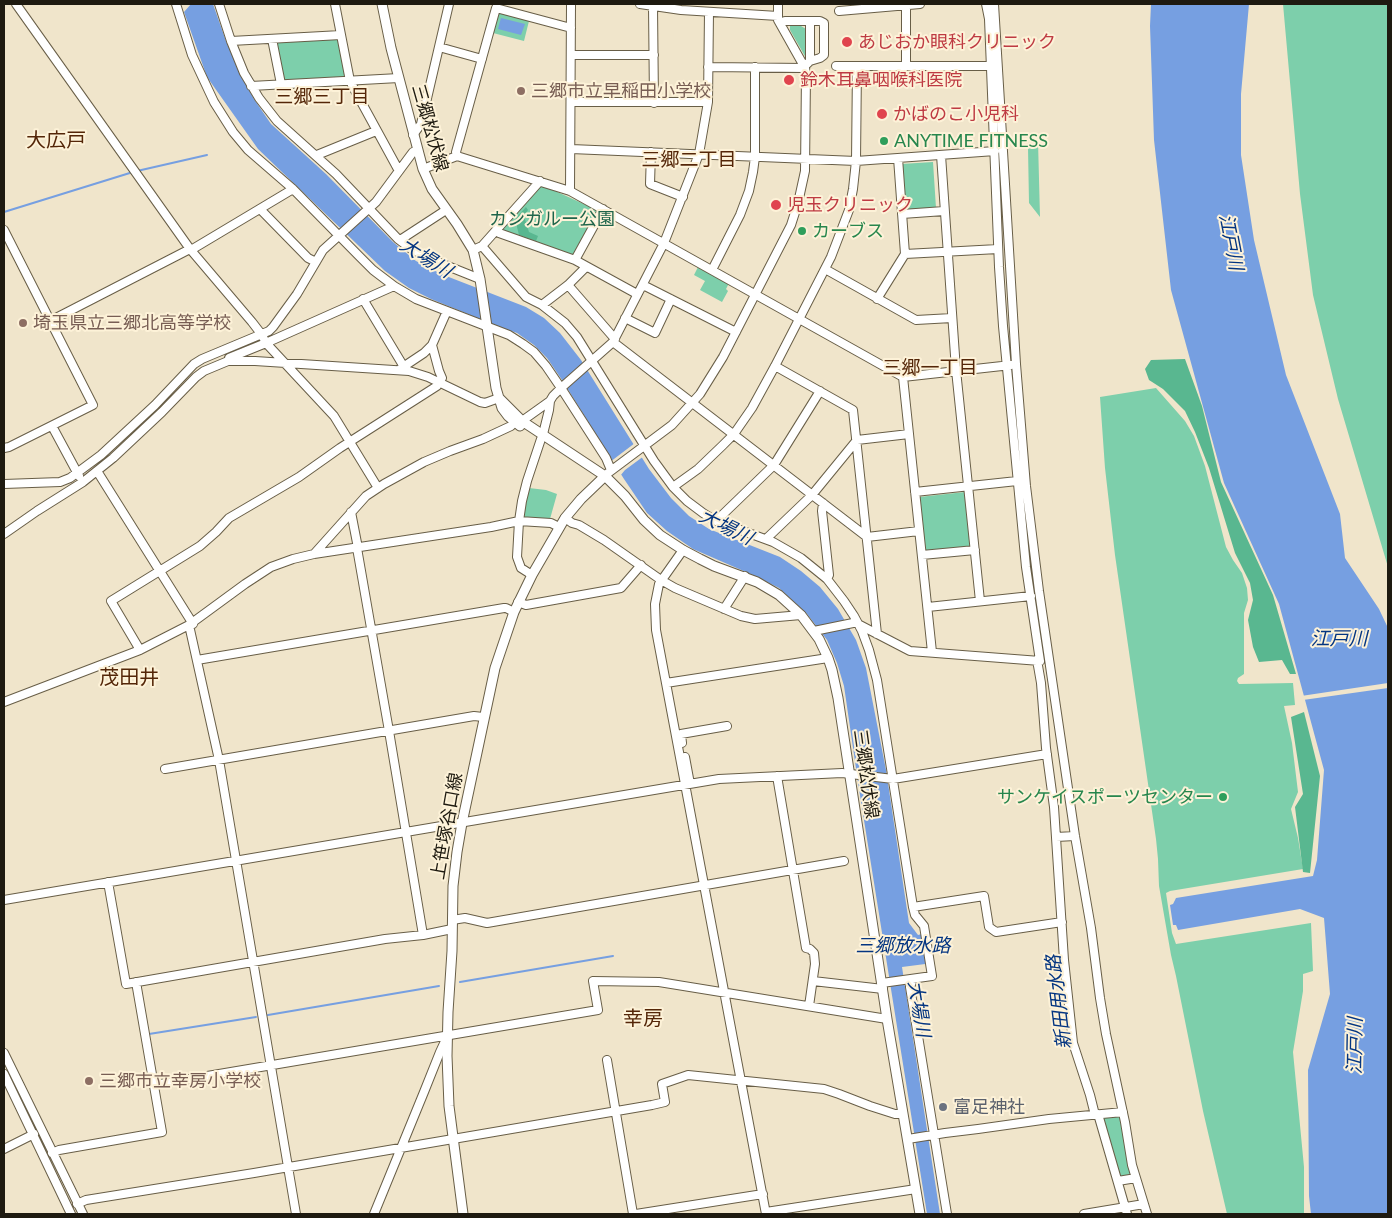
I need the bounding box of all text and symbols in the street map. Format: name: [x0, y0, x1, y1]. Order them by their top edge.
place label: あじおか眼科クリニック: [858, 31, 1056, 53]
marker: あじおか眼科クリニック: [840, 35, 854, 49]
place label: 鈴木耳鼻咽喉科医院: [800, 69, 962, 91]
marker: 鈴木耳鼻咽喉科医院: [782, 73, 796, 87]
place label: 三郷市立早稲田小学校: [531, 80, 711, 102]
street label: 三郷松伏線: [407, 82, 453, 174]
marker: 三郷市立早稲田小学校: [515, 85, 527, 97]
district label: 三郷三丁目: [275, 86, 369, 108]
place label: かばのこ小児科: [893, 103, 1019, 125]
marker: かばのこ小児科: [875, 107, 889, 121]
district label: 大広戸: [26, 129, 86, 153]
place label: ANYTIME FITNESS: [894, 130, 1048, 152]
marker: ANYTIME FITNESS: [878, 135, 890, 147]
district label: 三郷二丁目: [642, 149, 736, 171]
place label: 児玉クリニック: [787, 194, 913, 216]
marker: 児玉クリニック: [769, 198, 783, 212]
park label: カンガルー公園: [489, 208, 615, 230]
water label: 江戸川: [1214, 212, 1248, 272]
place label: カーブス: [812, 220, 884, 242]
marker: カーブス: [796, 225, 808, 237]
water label: 大場川: [396, 233, 456, 283]
place label: 埼玉県立三郷北高等学校: [33, 312, 231, 334]
marker: 埼玉県立三郷北高等学校: [17, 317, 29, 329]
district label: 三郷一丁目: [883, 357, 977, 379]
water label: 大場川: [695, 504, 757, 550]
water label: 江戸川: [1311, 628, 1367, 650]
district label: 茂田井: [99, 666, 159, 690]
street label: 三郷松伏線: [849, 728, 883, 820]
street label: 上笹塚谷口線: [427, 771, 467, 881]
place label: サンケイスポーツセンター: [997, 786, 1213, 808]
marker: サンケイスポーツセンター: [1217, 791, 1229, 803]
water label: 三郷放水路: [856, 935, 950, 957]
water label: 新田用水路: [1042, 953, 1076, 1051]
water label: 大場川: [903, 979, 935, 1039]
district label: 幸房: [623, 1007, 663, 1031]
water label: 江戸川: [1343, 1017, 1367, 1075]
place label: 三郷市立幸房小学校: [99, 1070, 261, 1092]
marker: 三郷市立幸房小学校: [83, 1075, 95, 1087]
place label: 富足神社: [953, 1096, 1025, 1118]
marker: 富足神社: [937, 1101, 949, 1113]

